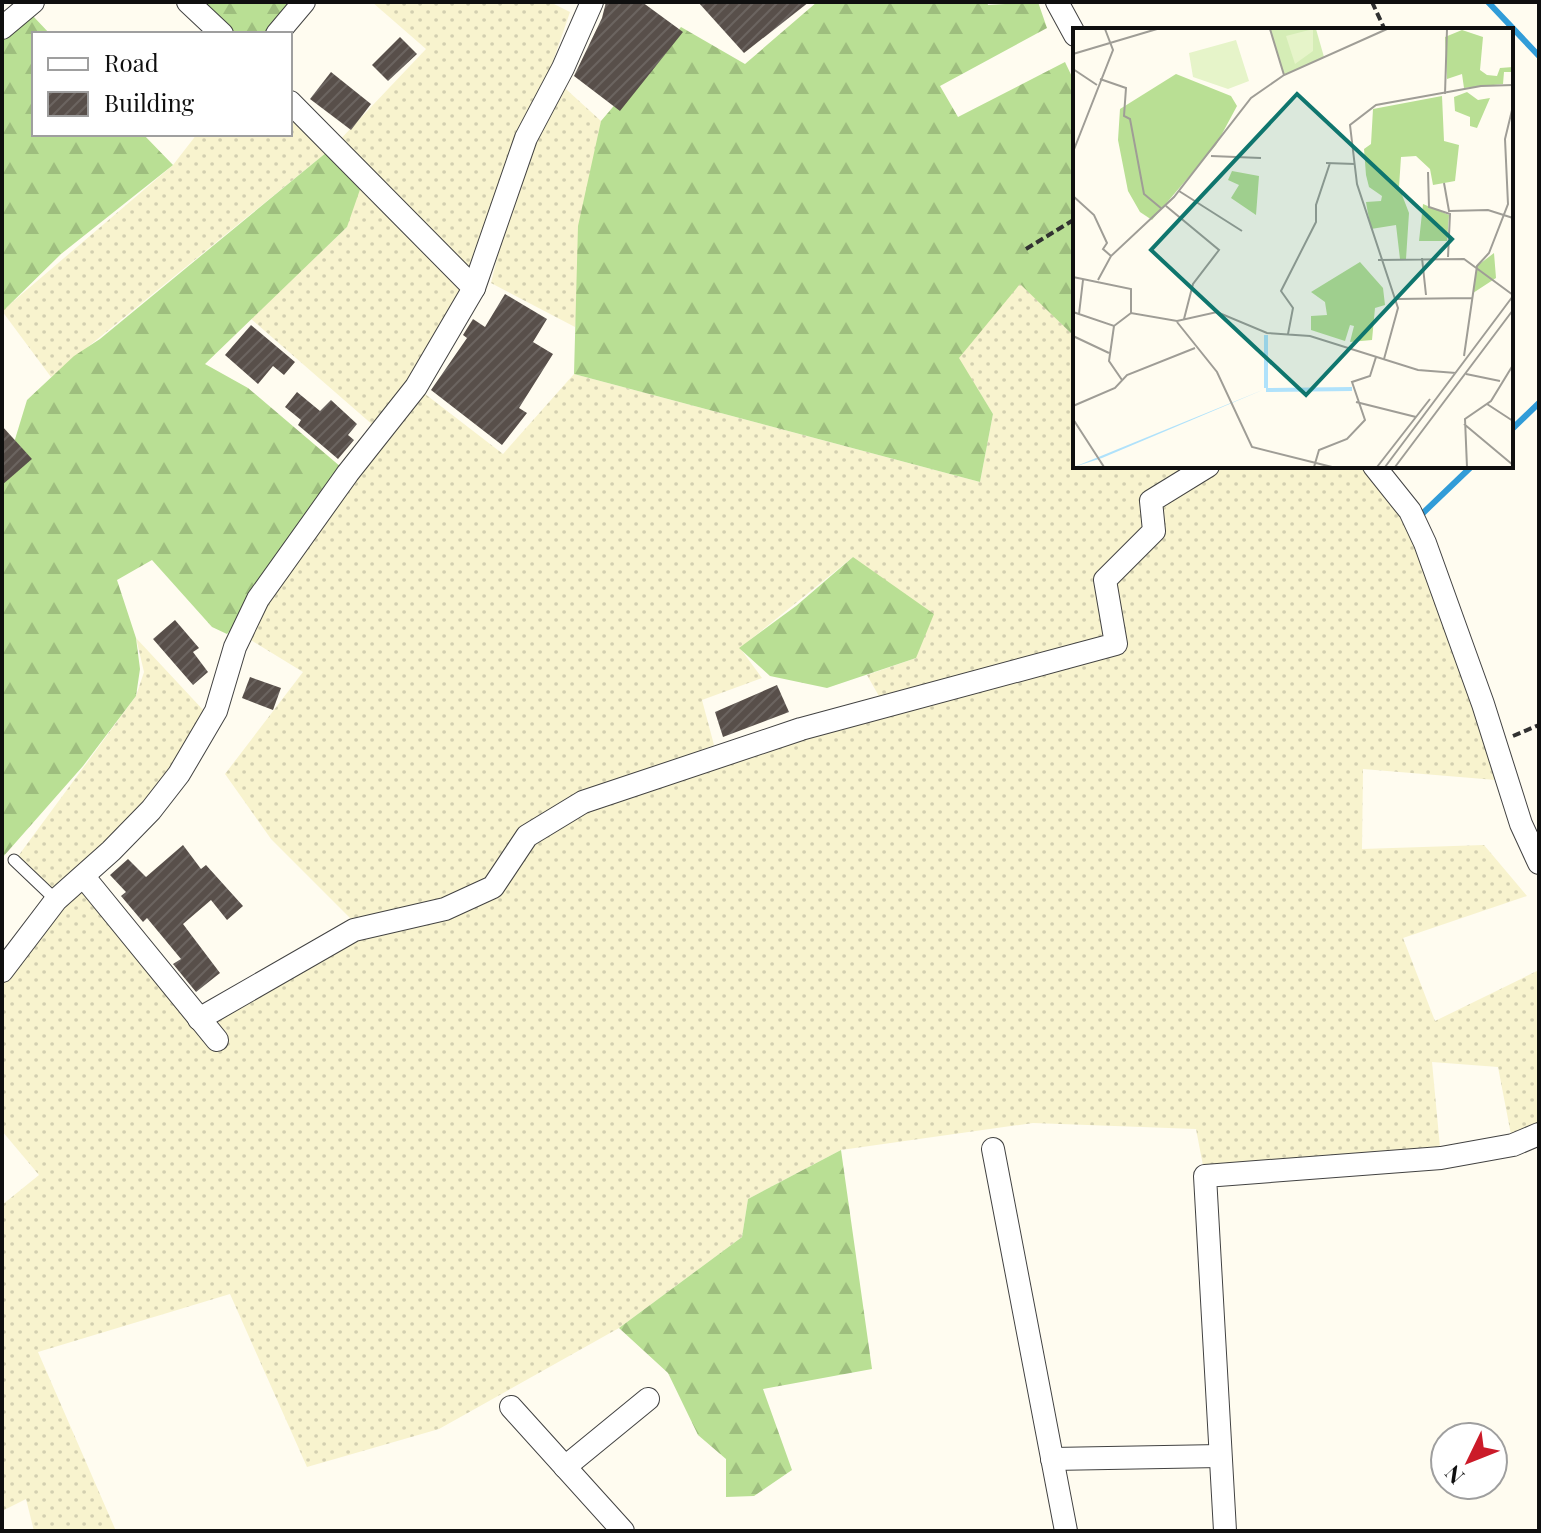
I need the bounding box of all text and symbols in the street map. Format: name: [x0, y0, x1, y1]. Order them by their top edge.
inset map: [1073, 28, 1513, 468]
legend: [32, 32, 292, 136]
text: Road: [104, 46, 159, 78]
text: Building: [104, 86, 195, 118]
north arrow: [1429, 1421, 1509, 1501]
text: N: [1437, 1459, 1470, 1491]

